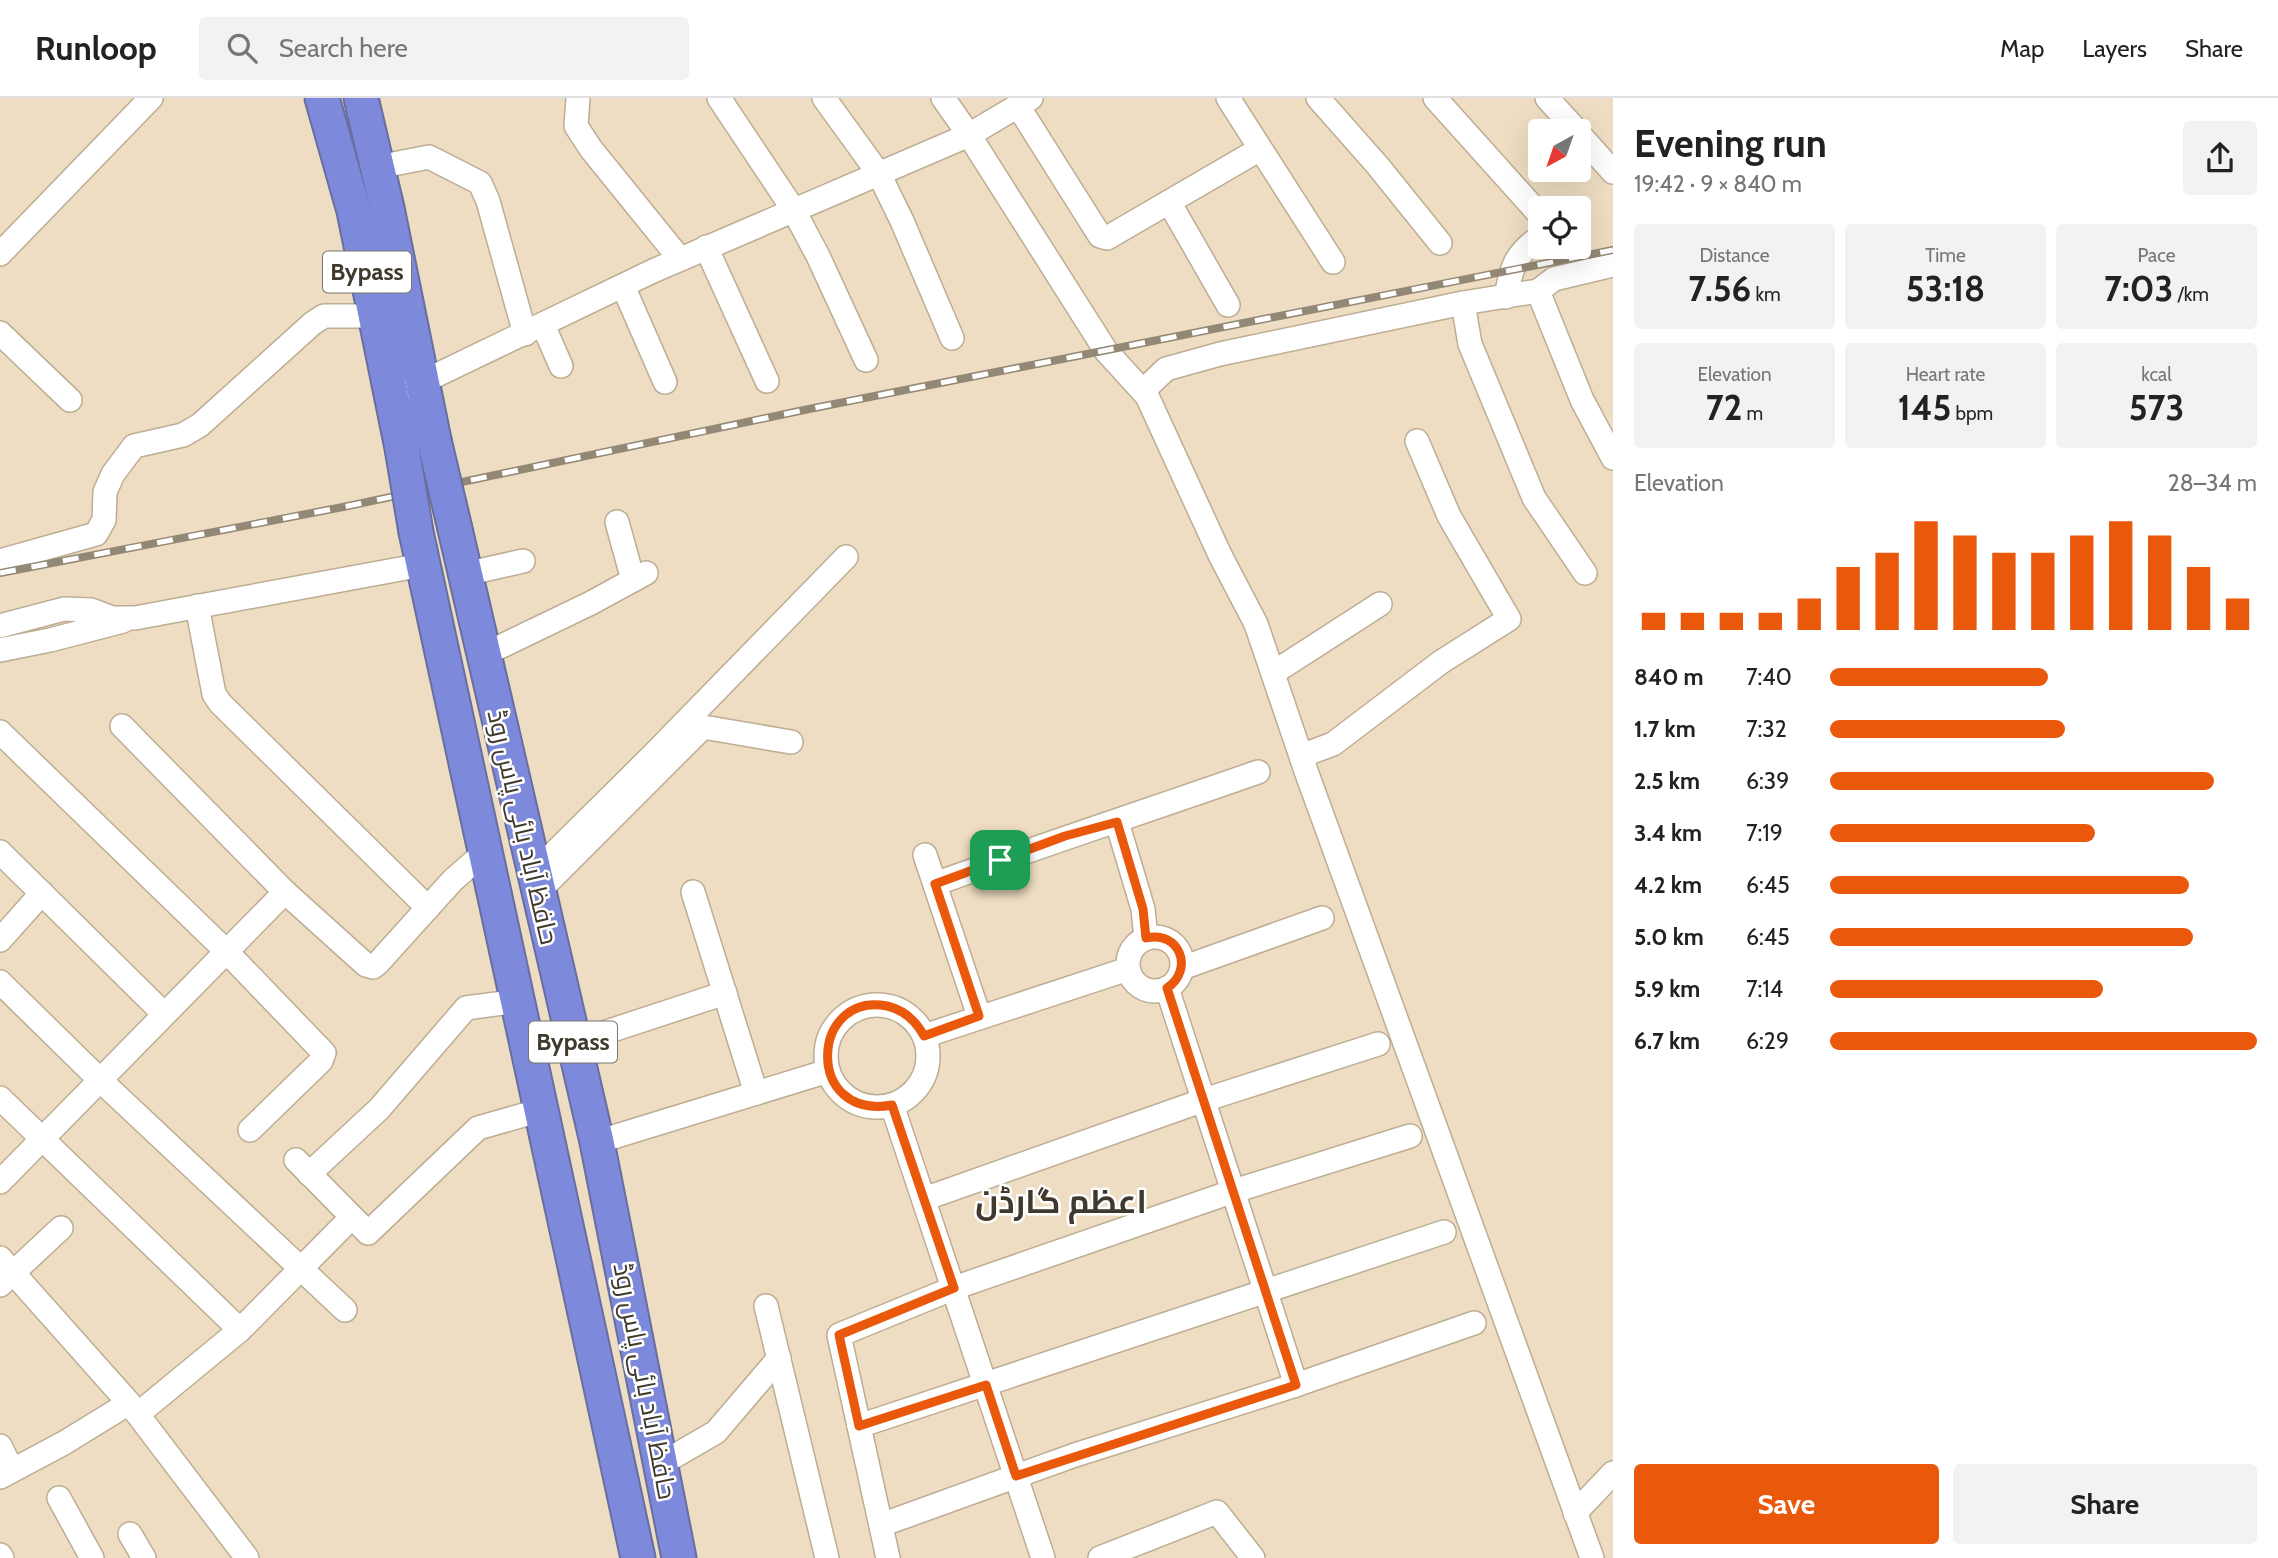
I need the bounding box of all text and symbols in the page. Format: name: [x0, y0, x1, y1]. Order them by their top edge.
search box: [199, 17, 689, 80]
text: Runloop: [35, 28, 157, 68]
icon: search: [223, 29, 261, 67]
text: Search here: [279, 32, 408, 64]
text: Map: [2000, 34, 2044, 63]
text: Layers: [2082, 34, 2147, 63]
text: Share: [2185, 34, 2243, 63]
north arrow: [1528, 119, 1591, 182]
map controls: [1528, 119, 1591, 259]
text: Evening run: [1634, 120, 1827, 167]
button: share: [2183, 121, 2257, 195]
text: 19:42 · 9 × 840 m: [1634, 170, 1802, 198]
button: locate: [1528, 196, 1591, 259]
text: Distance: [1700, 244, 1769, 267]
text: Time: [1925, 244, 1966, 267]
text: Pace: [2138, 244, 2175, 267]
road number: Bypass: [323, 252, 411, 292]
text: 7.56: [1688, 267, 1751, 310]
text: 53:18: [1906, 267, 1985, 310]
text: 7:03: [2104, 267, 2173, 310]
text: km: [1751, 283, 1781, 306]
text: /km: [2173, 283, 2209, 306]
text: Elevation: [1697, 363, 1772, 386]
text: Heart rate: [1906, 363, 1985, 386]
text: kcal: [2141, 363, 2172, 386]
text: 72: [1706, 386, 1742, 429]
text: 145: [1898, 386, 1951, 429]
text: 573: [2129, 386, 2184, 429]
text: m: [1742, 402, 1763, 425]
text: bpm: [1951, 402, 1993, 425]
text: Elevation: [1634, 469, 1724, 497]
text: 28–34 m: [2168, 469, 2257, 497]
text: 840 m: [1634, 663, 1704, 691]
text: 7:40: [1746, 663, 1792, 691]
street label: حافظ آباد بائی پاس روڈ: [479, 706, 566, 948]
text: 1.7 km: [1634, 715, 1696, 743]
text: 7:32: [1746, 715, 1787, 743]
text: 2.5 km: [1634, 767, 1700, 795]
text: 6:39: [1746, 767, 1789, 795]
text: 3.4 km: [1634, 819, 1702, 847]
text: 7:19: [1746, 819, 1783, 847]
pin: [970, 830, 1030, 890]
icon: arrive: [981, 841, 1019, 879]
text: 4.2 km: [1634, 871, 1702, 899]
text: 6:45: [1746, 871, 1790, 899]
text: 5.0 km: [1634, 923, 1704, 951]
text: 6:45: [1746, 923, 1790, 951]
text: 5.9 km: [1634, 975, 1700, 1003]
text: 7:14: [1746, 975, 1783, 1003]
road number: Bypass: [529, 1022, 617, 1062]
text: 6.7 km: [1634, 1027, 1700, 1055]
text: 6:29: [1746, 1027, 1789, 1055]
district label: اعظم گارڈن: [975, 1181, 1147, 1224]
street label: حافظ آباد بائی پاس روڈ: [605, 1260, 684, 1502]
button: Save: [1634, 1464, 1939, 1544]
button: Share: [1953, 1464, 2257, 1544]

